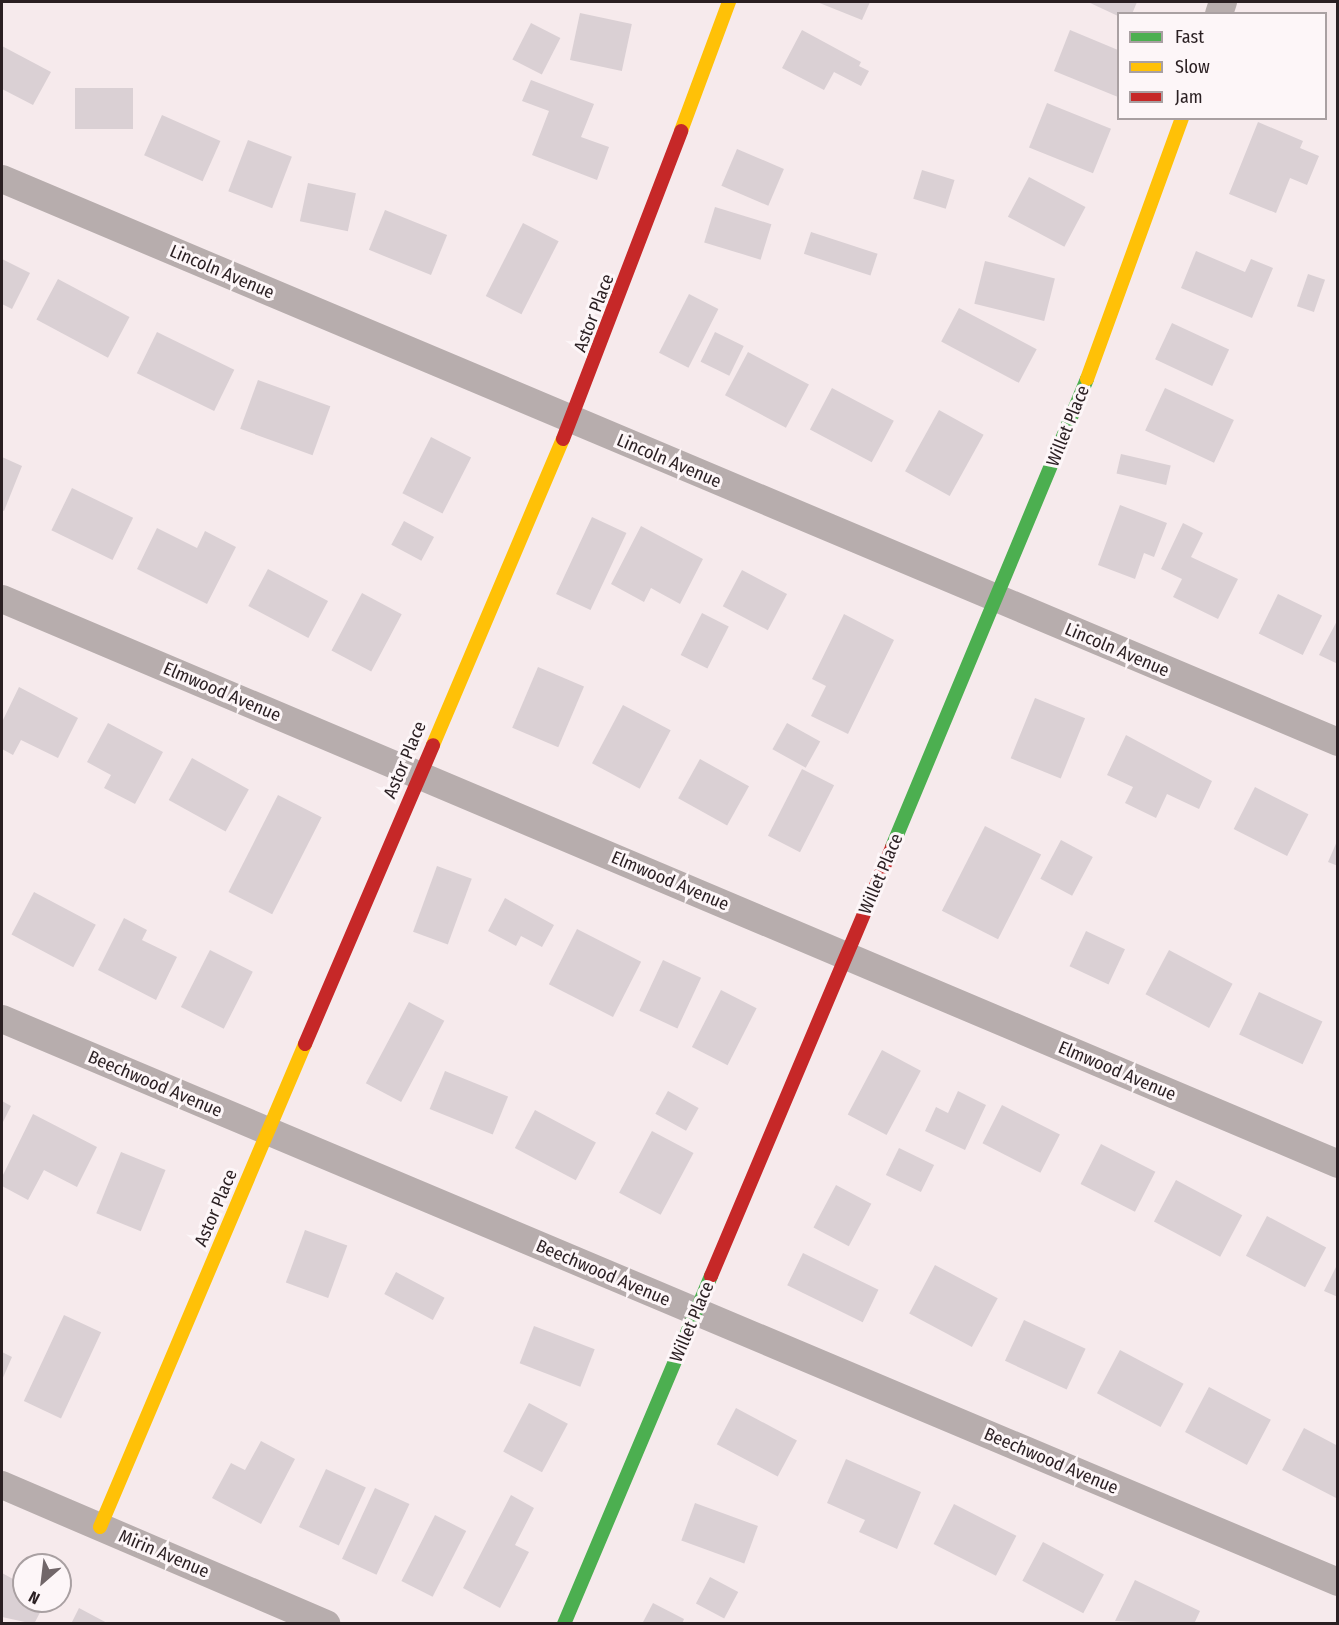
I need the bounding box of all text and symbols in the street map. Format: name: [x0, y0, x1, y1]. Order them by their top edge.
legend: [1117, 12, 1327, 120]
text: Fast: [1175, 26, 1204, 48]
text: Slow: [1175, 56, 1210, 78]
text: Jam: [1175, 86, 1203, 108]
street label: Lincoln Avenue: [167, 240, 277, 304]
street label: Astor Place: [569, 271, 619, 355]
street label: Willet Place: [1042, 382, 1094, 470]
street label: Lincoln Avenue: [614, 429, 724, 493]
street label: Lincoln Avenue: [1062, 618, 1172, 682]
street label: Elmwood Avenue: [160, 658, 284, 726]
street label: Astor Place: [379, 718, 431, 802]
street label: Willet Place: [854, 830, 908, 918]
street label: Elmwood Avenue: [608, 847, 732, 915]
street label: Elmwood Avenue: [1055, 1037, 1179, 1105]
street label: Beechwood Avenue: [85, 1046, 225, 1122]
street label: Astor Place: [190, 1166, 242, 1250]
street label: Beechwood Avenue: [533, 1235, 673, 1311]
street label: Willet Place: [665, 1278, 719, 1366]
street label: Beechwood Avenue: [981, 1423, 1121, 1499]
street label: Mirin Avenue: [116, 1525, 212, 1583]
north arrow: [12, 1553, 72, 1613]
text: N: [26, 1587, 43, 1608]

